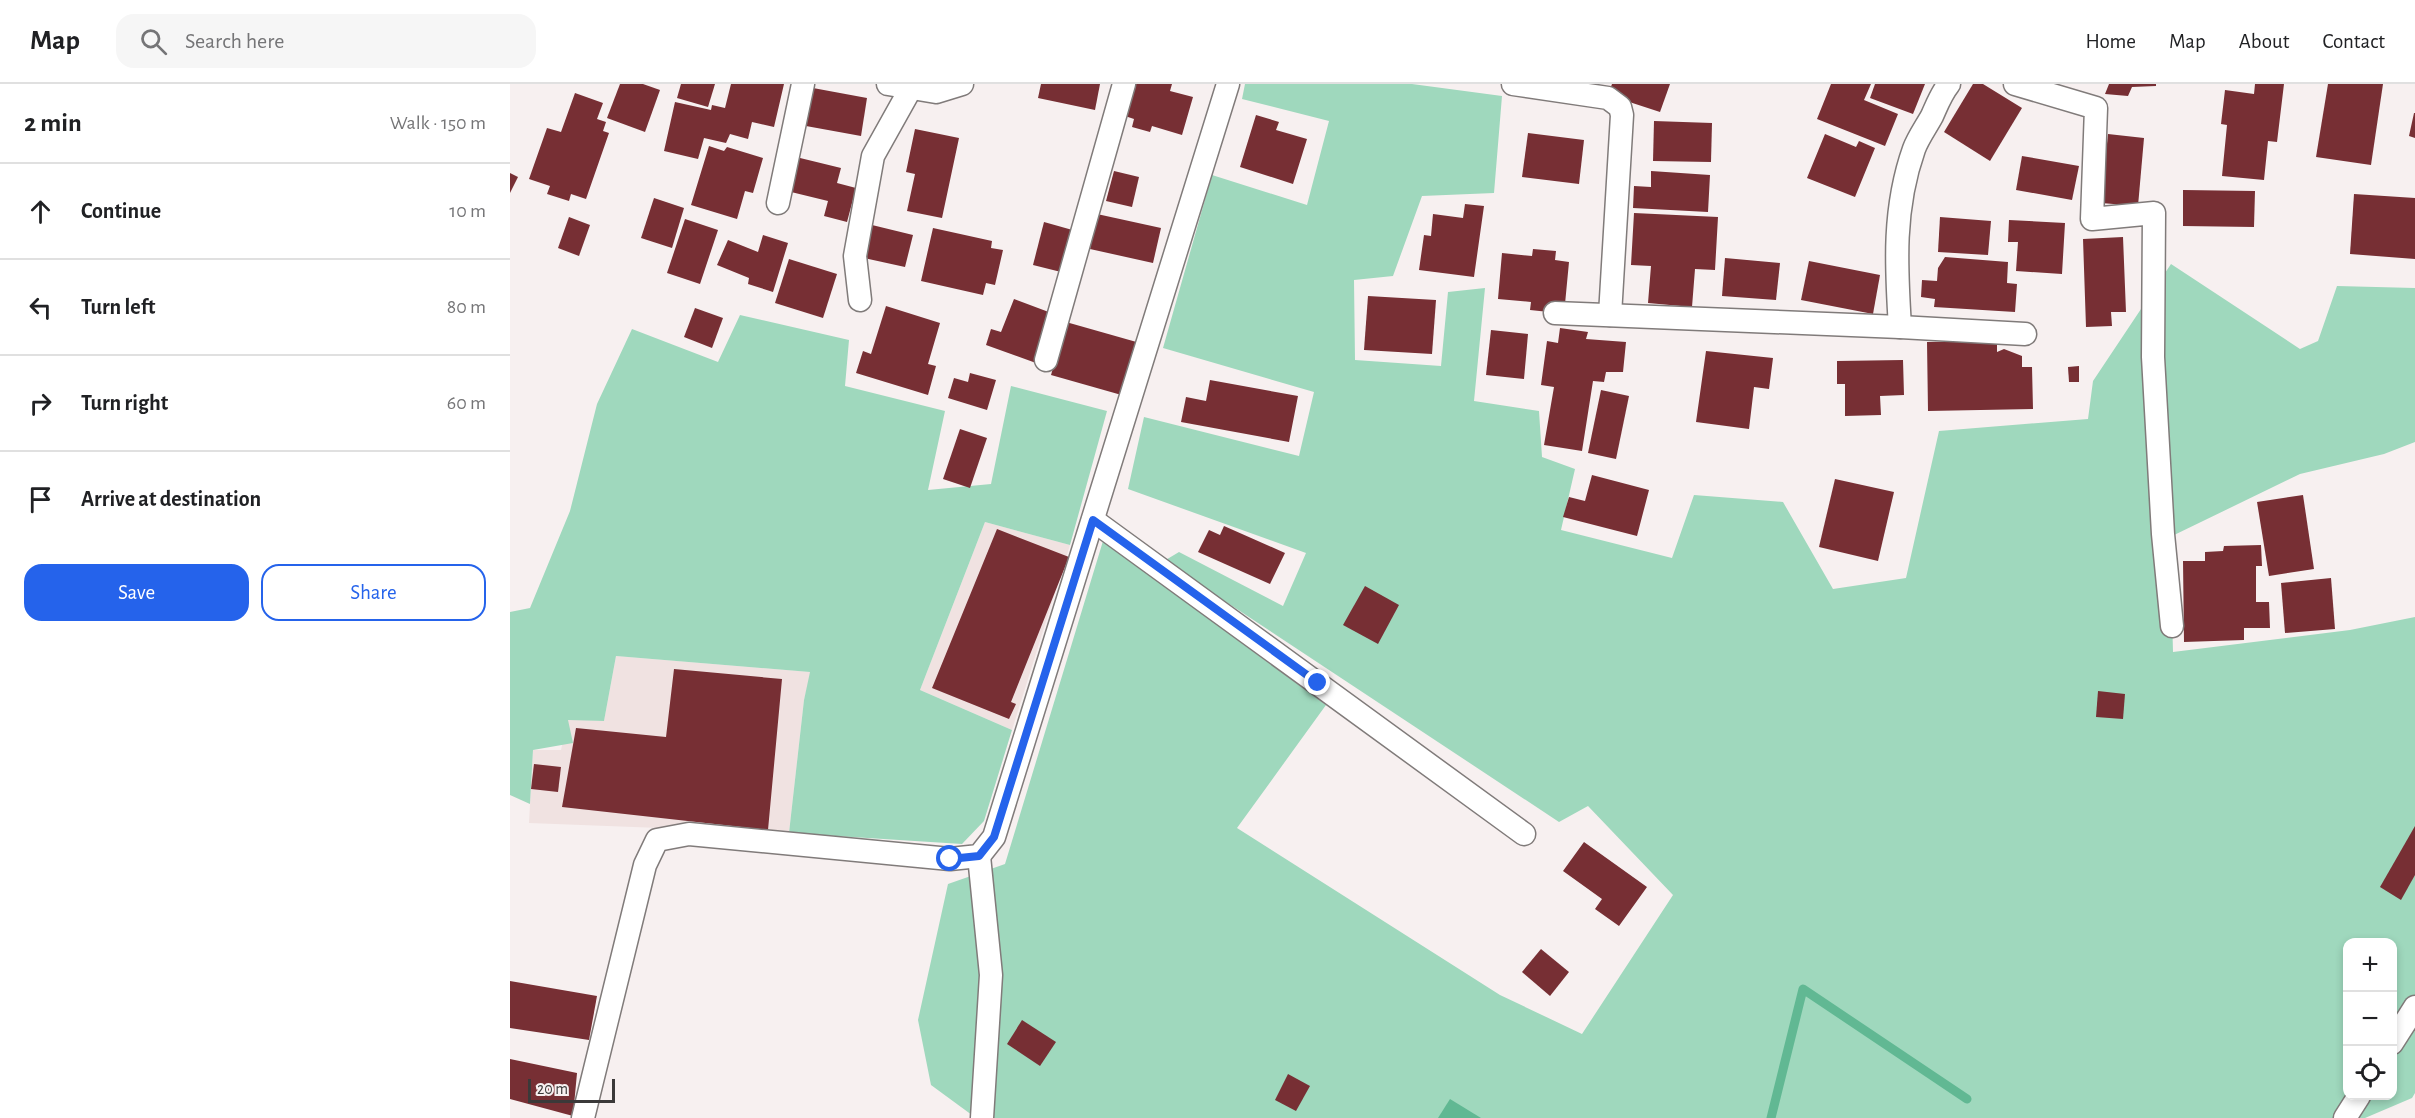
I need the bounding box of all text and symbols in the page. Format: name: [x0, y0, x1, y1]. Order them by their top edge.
search box: [116, 14, 536, 68]
icon: search: [137, 25, 170, 58]
text: Map: [30, 27, 80, 55]
text: Search here: [185, 30, 284, 52]
text: Home: [2085, 31, 2136, 52]
text: Map: [2169, 31, 2206, 52]
text: About: [2239, 31, 2289, 52]
text: Contact: [2322, 31, 2385, 52]
text: 2 min: [24, 110, 82, 136]
text: Walk · 150 m: [390, 113, 486, 133]
icon: ahead: [24, 195, 57, 228]
text: Continue: [81, 200, 161, 222]
text: 10 m: [449, 201, 486, 221]
icon: left: [24, 291, 57, 324]
text: Turn left: [81, 296, 155, 318]
text: 80 m: [447, 297, 486, 317]
icon: right: [24, 387, 57, 420]
text: Turn right: [81, 392, 168, 414]
text: 60 m: [447, 393, 486, 413]
icon: arrive: [24, 483, 57, 516]
text: Arrive at destination: [81, 488, 261, 510]
button: Save: [24, 564, 249, 621]
button: Share: [261, 564, 486, 621]
route end: [1304, 669, 1330, 695]
route start: [936, 845, 962, 871]
map controls: [2343, 938, 2397, 1100]
button: +: [2343, 938, 2397, 992]
button: −: [2343, 992, 2397, 1046]
button: locate: [2343, 1046, 2397, 1100]
scale bar: [528, 1076, 615, 1104]
text: 20 m: [537, 1081, 568, 1097]

